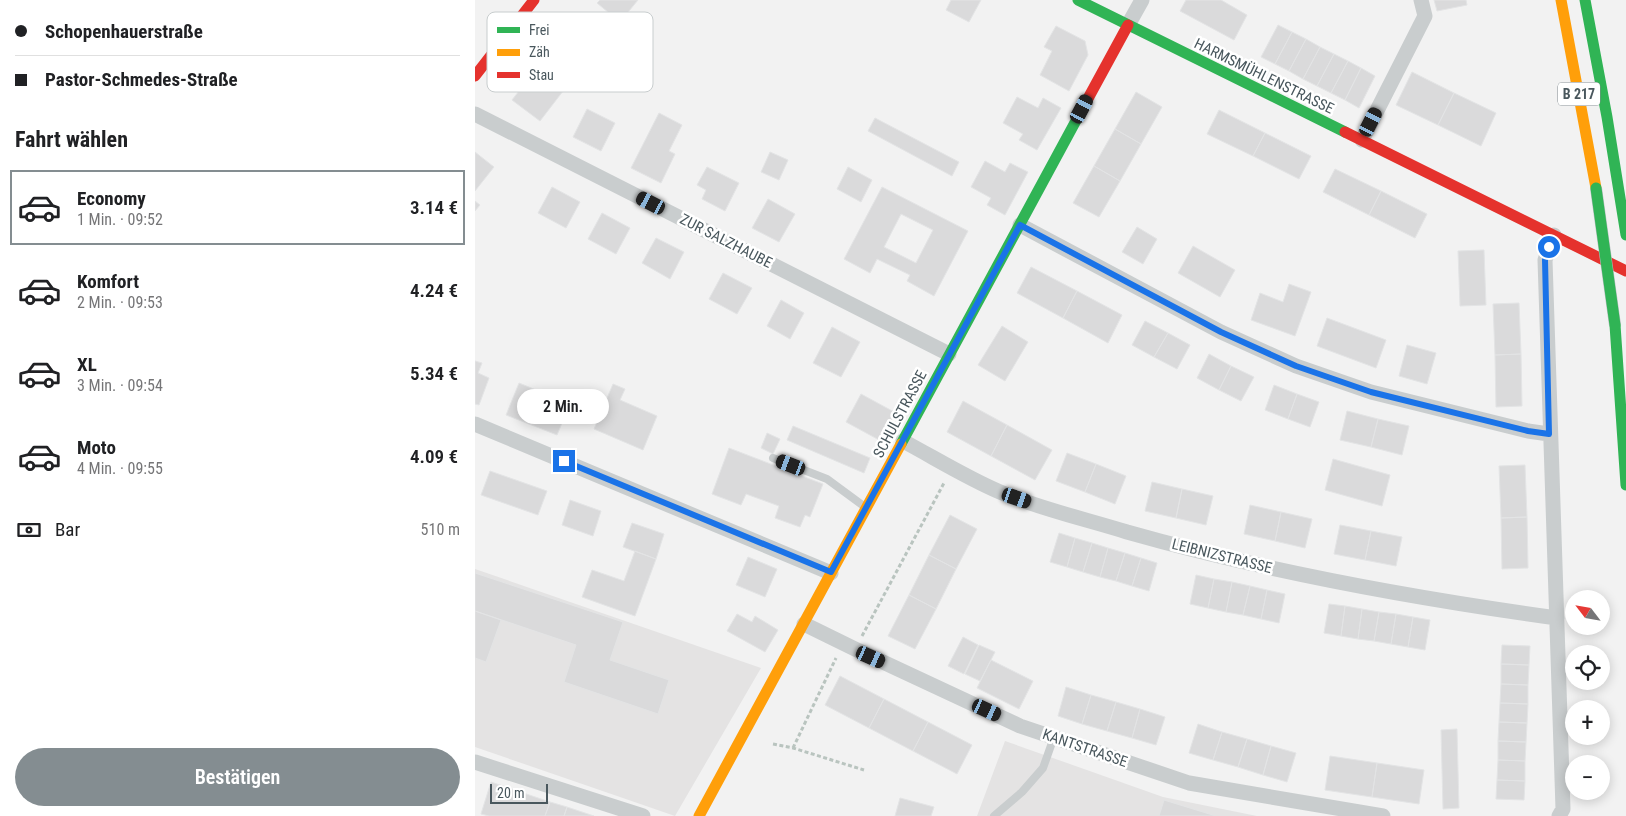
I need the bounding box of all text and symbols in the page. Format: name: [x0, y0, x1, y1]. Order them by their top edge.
legend: [487, 12, 653, 92]
text: Schopenhauerstraße: [45, 20, 203, 43]
text: Frei: [529, 22, 549, 38]
street label: HARMSMÜHLENSTRASSE: [1191, 34, 1337, 118]
text: Zäh: [529, 44, 550, 60]
text: Stau: [529, 67, 554, 83]
text: Pastor-Schmedes-Straße: [45, 68, 238, 91]
road number: B 217: [1558, 82, 1600, 106]
car: [1068, 92, 1095, 126]
car: [1357, 105, 1384, 139]
text: Fahrt wählen: [15, 127, 128, 152]
icon: car: [17, 185, 62, 230]
text: Economy: [77, 187, 146, 210]
car: [634, 190, 667, 216]
text: 3.14 €: [410, 196, 458, 219]
text: 1 Min. · 09:52: [77, 210, 163, 229]
street label: ZUR SALZHAUBE: [677, 210, 775, 272]
route start: [1538, 236, 1560, 258]
icon: car: [17, 268, 62, 313]
text: Komfort: [77, 270, 139, 293]
text: 4.24 €: [410, 279, 458, 302]
text: 2 Min. · 09:53: [77, 293, 163, 312]
icon: car: [17, 351, 62, 396]
text: XL: [77, 353, 97, 376]
text: 5.34 €: [410, 362, 458, 385]
street label: SCHULSTRASSE: [869, 367, 931, 461]
text: 3 Min. · 09:54: [77, 376, 163, 395]
callout: 2 Min.: [518, 388, 610, 424]
text: 2 Min.: [543, 397, 583, 416]
icon: car: [17, 434, 62, 479]
text: Moto: [77, 436, 116, 459]
text: 4.09 €: [410, 445, 458, 468]
route end: [553, 450, 575, 472]
car: [774, 453, 807, 477]
text: 4 Min. · 09:55: [77, 459, 163, 478]
car: [1000, 486, 1033, 510]
icon: cash: [15, 516, 43, 544]
text: Bar: [55, 518, 80, 541]
text: 510 m: [421, 520, 460, 539]
street label: LEIBNIZSTRASSE: [1170, 535, 1274, 577]
north arrow: [1565, 590, 1610, 635]
map controls: [1565, 590, 1610, 800]
car: [854, 644, 887, 670]
button: locate: [1565, 645, 1610, 690]
car: [970, 697, 1003, 723]
button: +: [1565, 700, 1610, 745]
street label: KANTSTRASSE: [1040, 725, 1130, 771]
button: Bestätigen: [15, 748, 460, 806]
button: −: [1565, 755, 1610, 800]
scale bar: [490, 781, 547, 804]
text: 20 m: [497, 785, 525, 801]

